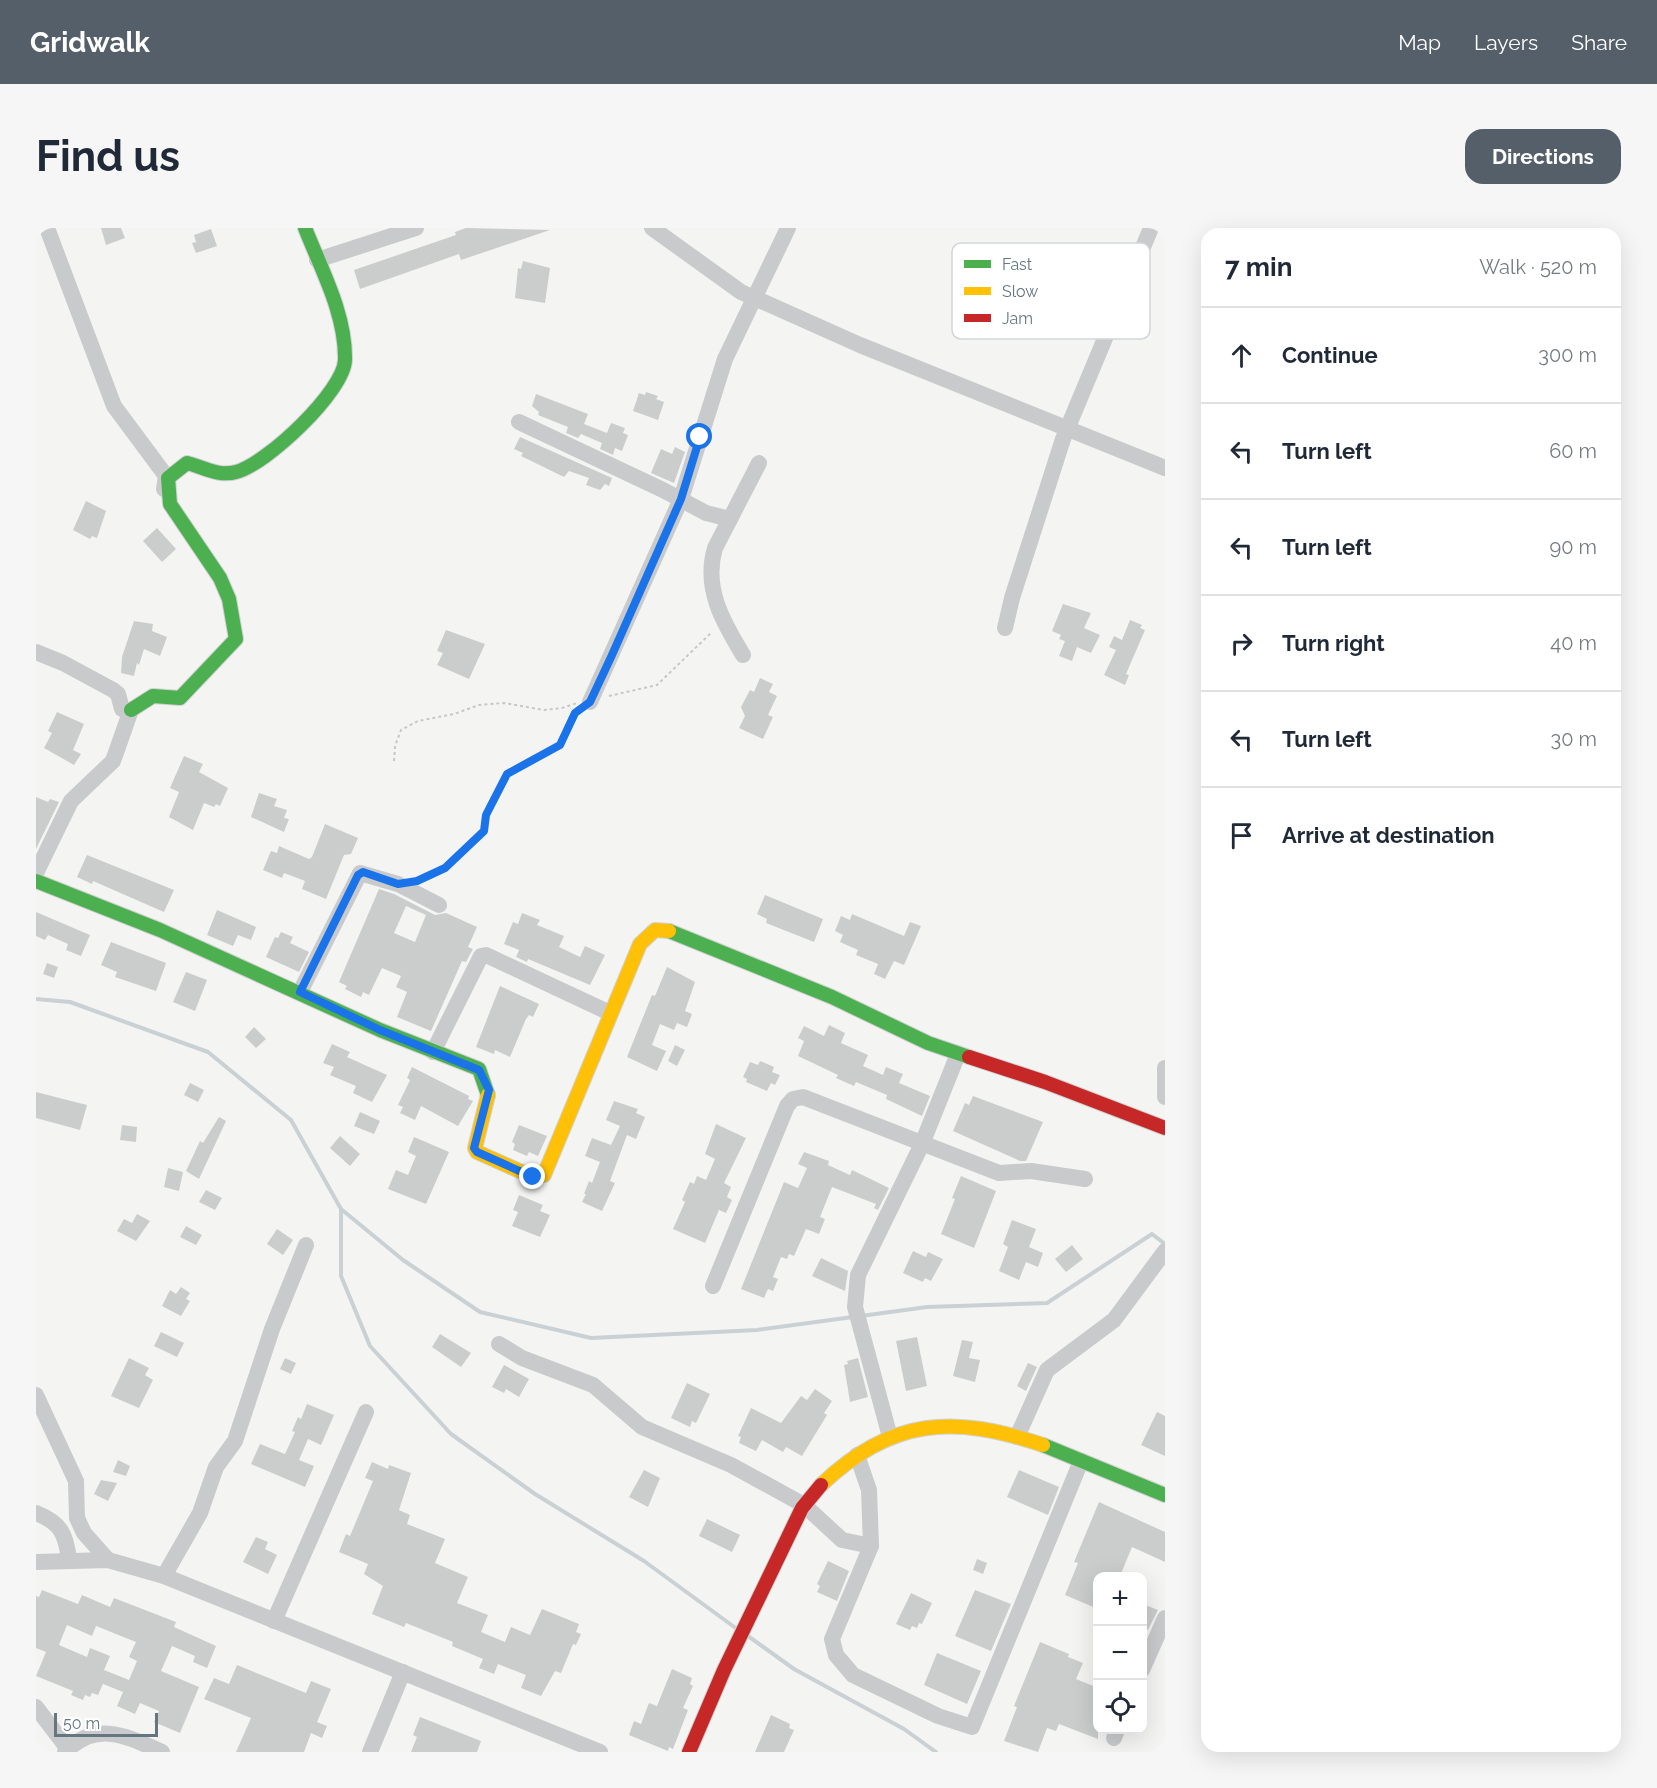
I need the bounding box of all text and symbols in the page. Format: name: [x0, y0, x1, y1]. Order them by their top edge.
text: Gridwalk: [30, 26, 150, 59]
text: Map: [1398, 30, 1441, 55]
text: Layers: [1474, 30, 1538, 55]
text: Share: [1571, 30, 1627, 55]
button: Directions: [1465, 129, 1621, 184]
text: Find us: [36, 132, 180, 181]
legend: [952, 243, 1150, 339]
text: 7 min: [1225, 252, 1292, 282]
text: Fast: [1002, 255, 1033, 274]
text: Walk · 520 m: [1479, 255, 1597, 279]
text: Slow: [1002, 282, 1038, 301]
text: Jam: [1002, 309, 1033, 328]
icon: ahead: [1225, 339, 1258, 372]
text: Continue: [1282, 342, 1378, 368]
text: 300 m: [1538, 343, 1597, 367]
route start: [686, 423, 712, 449]
icon: left: [1225, 435, 1258, 468]
text: Turn left: [1282, 438, 1372, 464]
text: 60 m: [1549, 439, 1597, 463]
icon: left: [1225, 531, 1258, 564]
text: Turn left: [1282, 534, 1372, 560]
text: 90 m: [1550, 535, 1597, 559]
icon: right: [1225, 627, 1258, 660]
text: Turn right: [1282, 630, 1385, 656]
text: 40 m: [1550, 631, 1597, 655]
icon: left: [1225, 723, 1258, 756]
text: Turn left: [1282, 726, 1372, 752]
text: 30 m: [1551, 727, 1597, 751]
icon: arrive: [1225, 819, 1258, 852]
text: Arrive at destination: [1282, 822, 1495, 848]
route end: [519, 1163, 545, 1189]
map controls: [1093, 1572, 1147, 1734]
button: +: [1093, 1572, 1147, 1626]
button: −: [1093, 1626, 1147, 1680]
button: locate: [1093, 1680, 1147, 1734]
scale bar: [54, 1710, 158, 1738]
text: 50 m: [63, 1714, 100, 1733]

